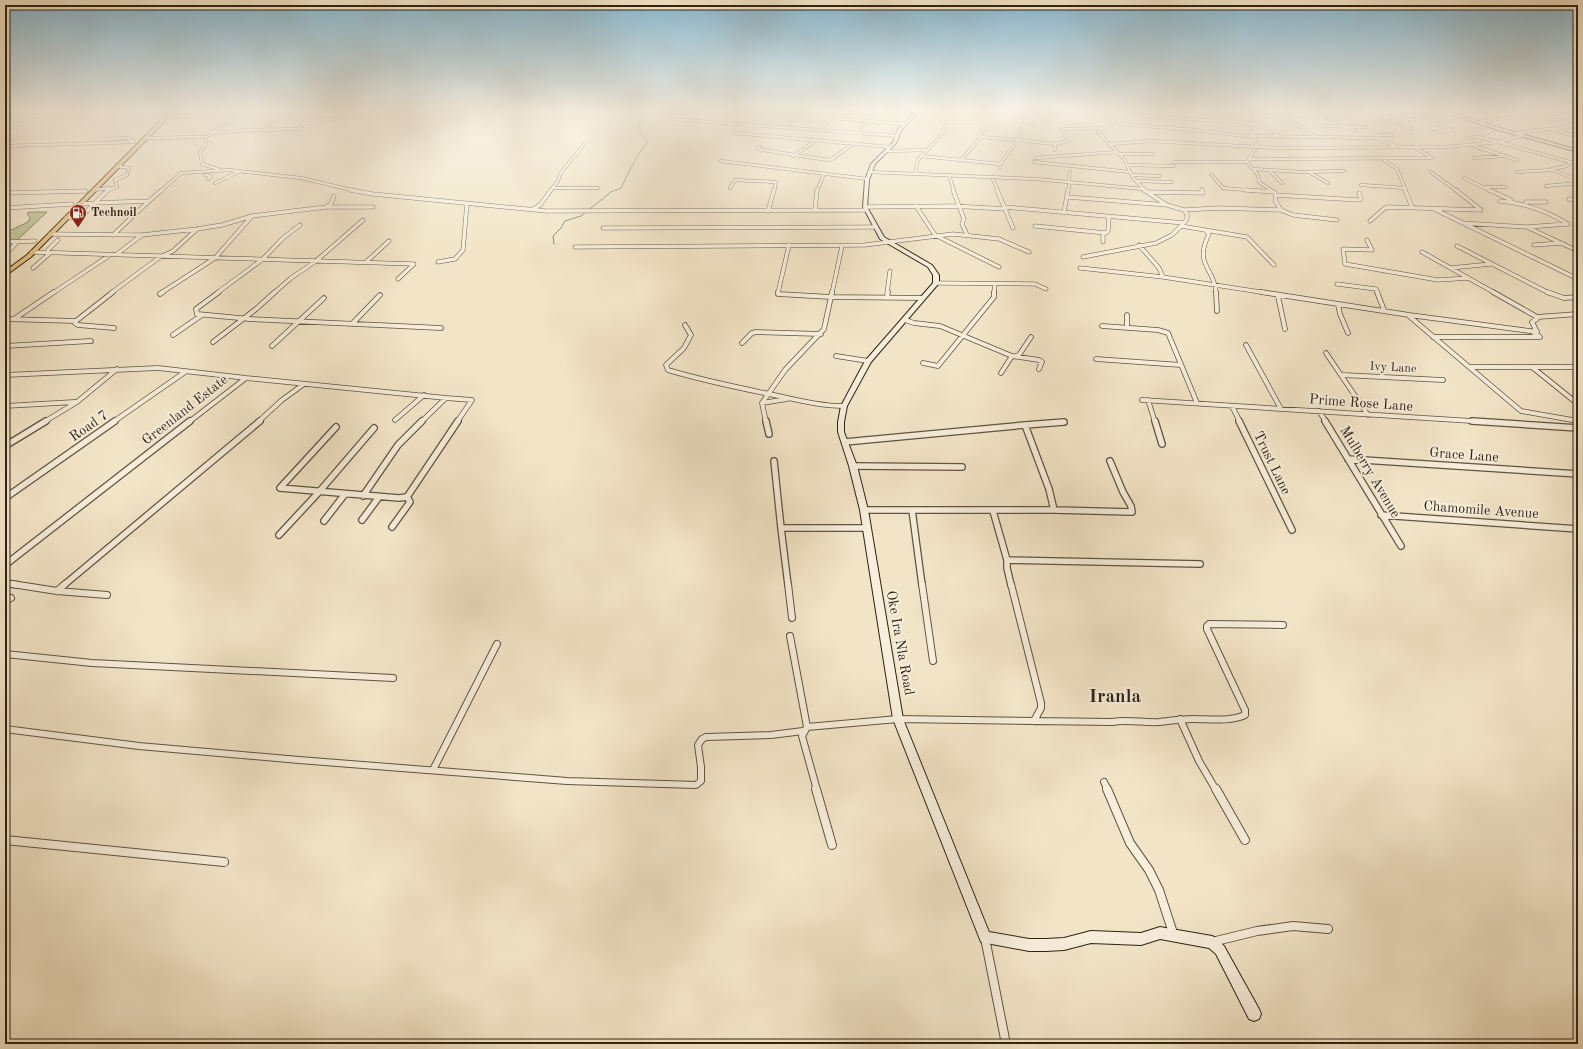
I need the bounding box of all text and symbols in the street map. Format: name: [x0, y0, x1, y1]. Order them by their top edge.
fuel station icon: Technoil: [68, 203, 88, 228]
place label: Technoil: [91, 207, 137, 219]
street label: Ivy Lane: [1369, 361, 1417, 375]
street label: Greenland Estate: [139, 372, 231, 448]
street label: Prime Rose Lane: [1309, 392, 1413, 414]
street label: Road 7: [67, 408, 111, 444]
street label: Mulberry Avenue: [1337, 424, 1403, 520]
street label: Trust Lane: [1251, 429, 1293, 497]
street label: Grace Lane: [1429, 446, 1499, 464]
street label: Chamomile Avenue: [1423, 499, 1539, 521]
street label: Oke Ira Nla Road: [884, 590, 916, 696]
district label: Iranla: [1089, 688, 1142, 707]

